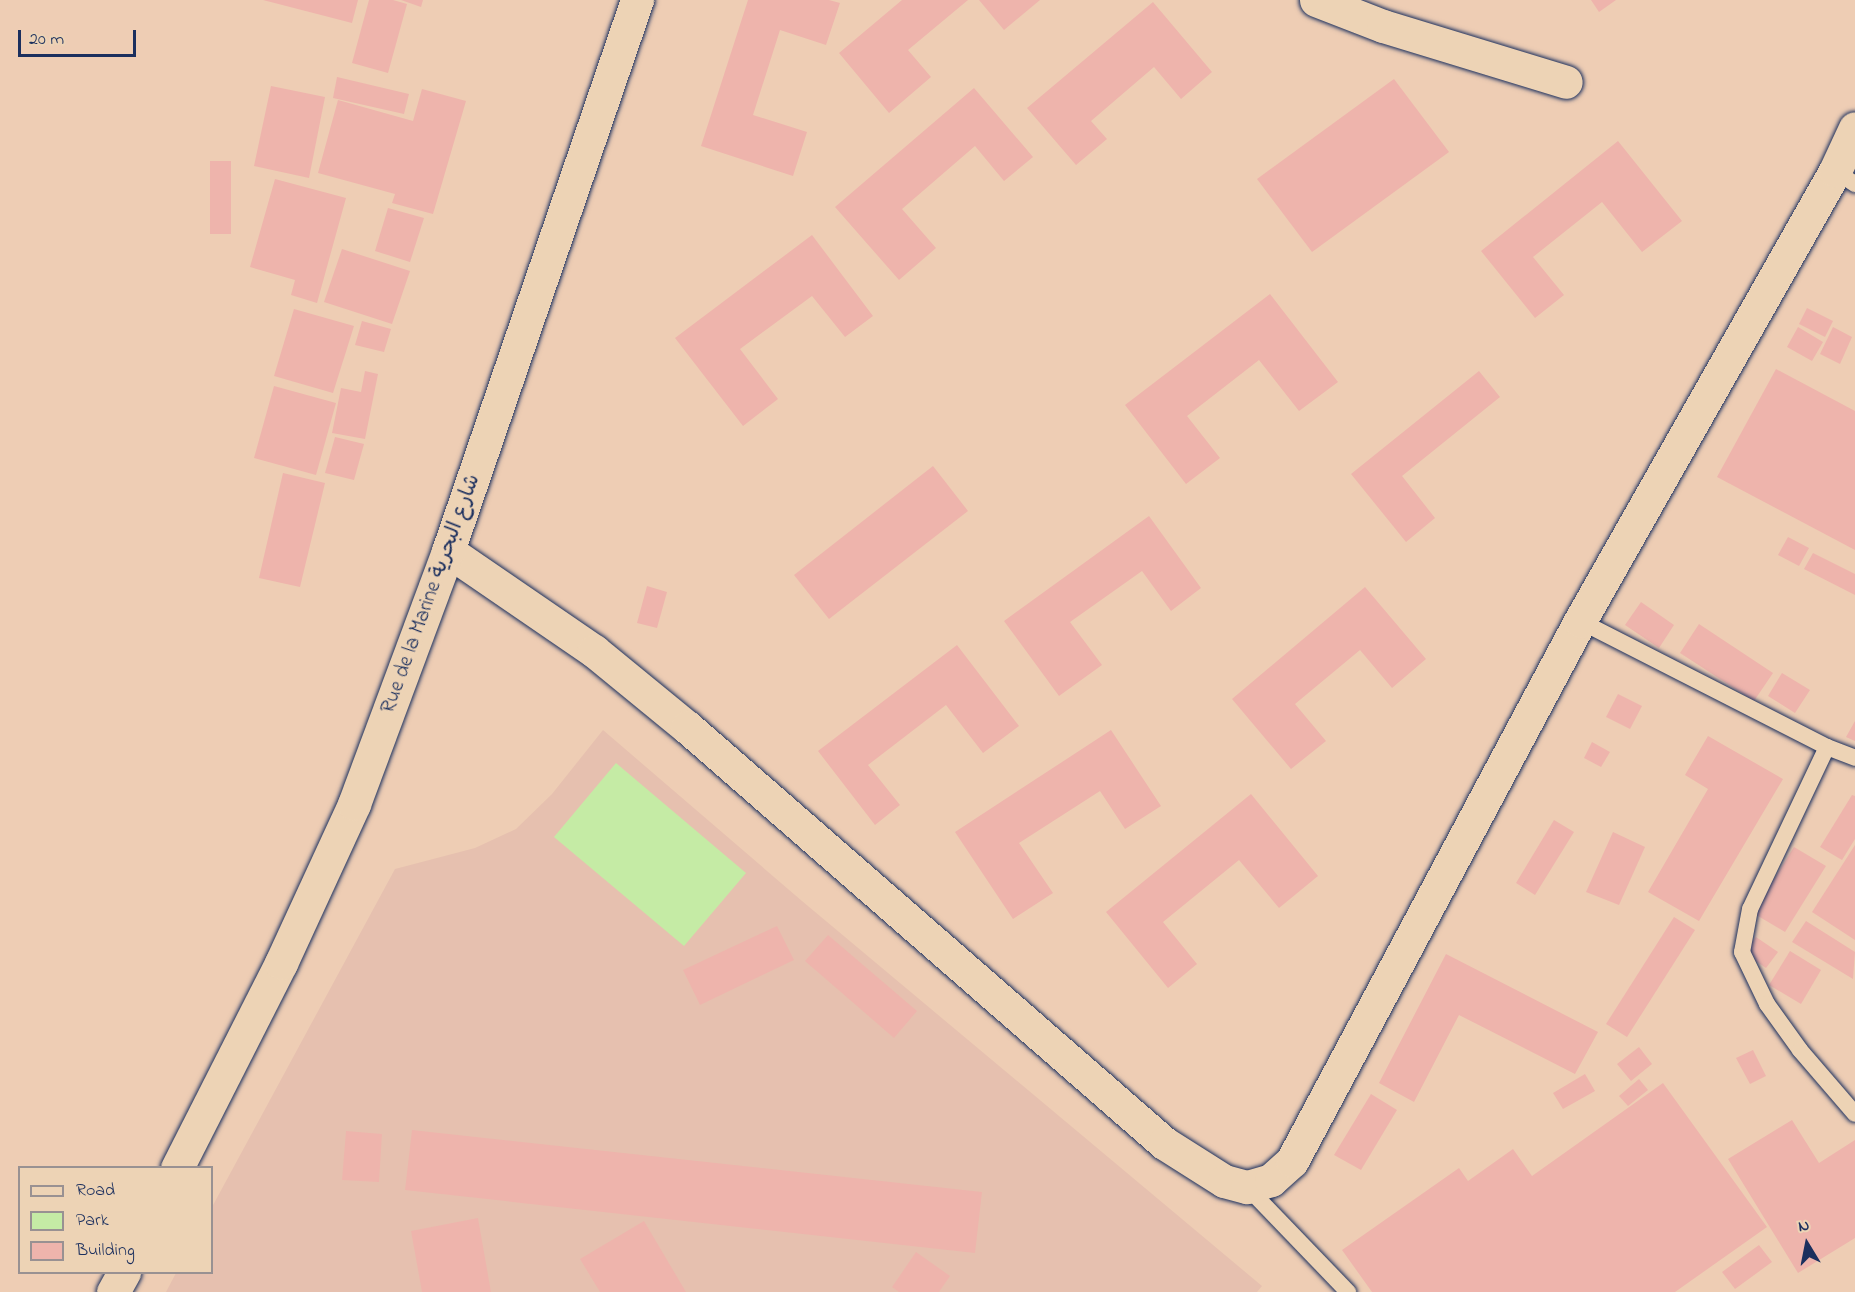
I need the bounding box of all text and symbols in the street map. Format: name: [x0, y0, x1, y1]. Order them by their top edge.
scale bar: [21, 18, 140, 56]
text: 20 m: [29, 27, 64, 53]
street label: Rue de la Marine شارع البحرية: [376, 471, 486, 717]
legend: [18, 1166, 213, 1274]
text: Road: [76, 1178, 115, 1204]
text: Park: [76, 1208, 109, 1234]
north arrow: [1777, 1214, 1837, 1274]
text: N: [1796, 1214, 1811, 1239]
text: Building: [76, 1238, 135, 1264]

